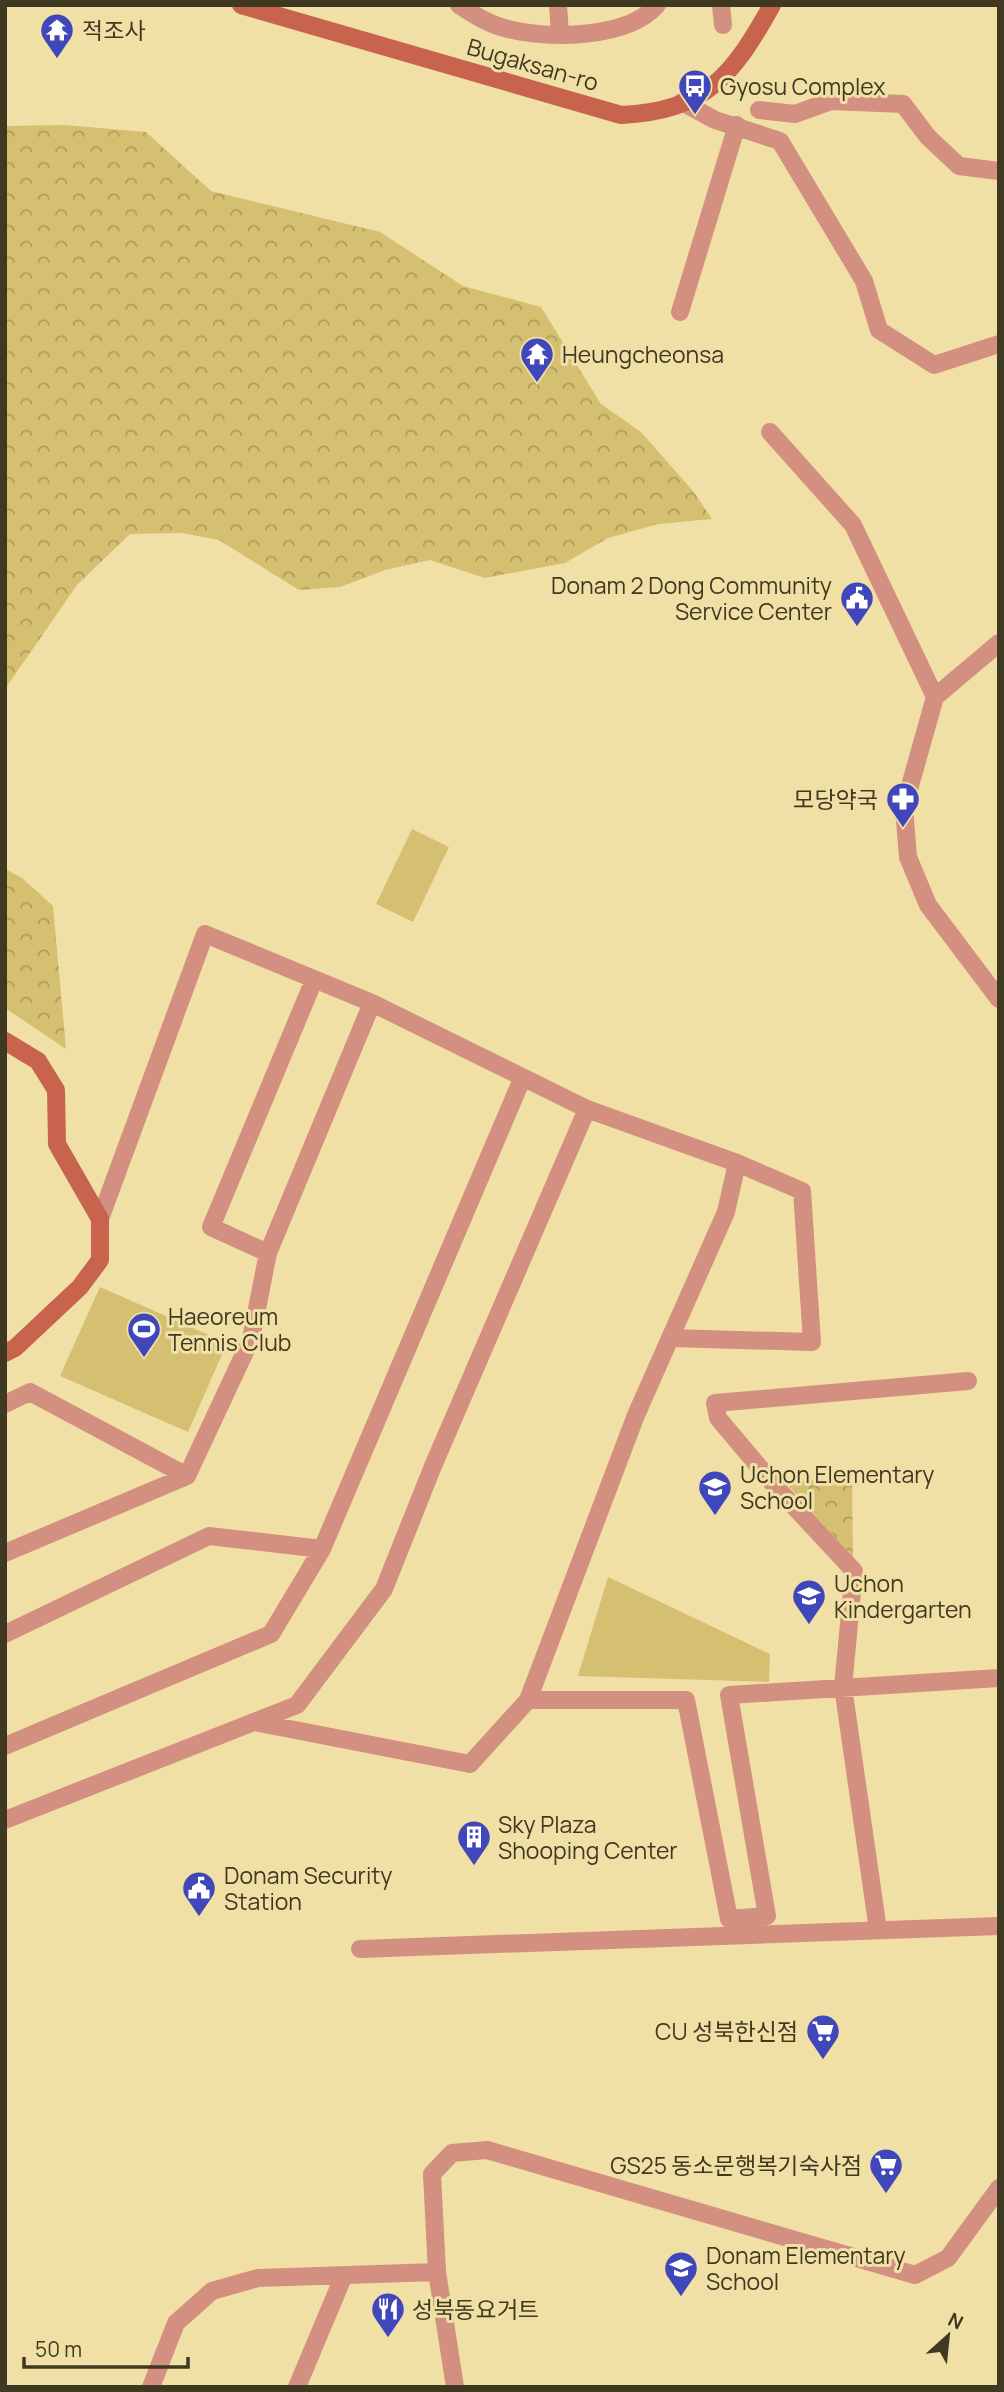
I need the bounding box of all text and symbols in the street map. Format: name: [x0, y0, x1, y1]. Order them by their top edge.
temple icon: 적조사: [38, 11, 76, 60]
place label: 적조사: [82, 14, 145, 46]
street label: Bugaksan-ro: [464, 30, 602, 98]
bus stop icon: Gyosu Complex: [676, 67, 714, 116]
place label: Gyosu Complex: [720, 70, 885, 102]
temple icon: Heungcheonsa: [518, 335, 556, 384]
place label: Heungcheonsa: [562, 338, 724, 370]
place label: Donam 2 Dong Community Service Center: [551, 569, 832, 627]
public building icon: Donam 2 Dong Community Service Center: [838, 579, 876, 628]
pharmacy icon: 모당약국: [884, 780, 922, 829]
place label: 모당약국: [793, 783, 878, 815]
place label: Haeoreum Tennis Club: [168, 1300, 291, 1358]
sports icon: Haeoreum Tennis Club: [125, 1310, 163, 1359]
place label: Uchon Elementary School: [740, 1458, 934, 1516]
school or university icon: Uchon Elementary School: [696, 1468, 734, 1517]
place label: Uchon Kindergarten: [834, 1567, 972, 1625]
school or university icon: Uchon Kindergarten: [790, 1577, 828, 1626]
place label: Sky Plaza Shooping Center: [498, 1808, 678, 1866]
building icon: Sky Plaza Shooping Center: [455, 1818, 493, 1867]
place label: Donam Security Station: [224, 1859, 392, 1917]
public building icon: Donam Security Station: [180, 1869, 218, 1918]
supermarket icon: CU 성북한신점: [804, 2012, 842, 2061]
place label: CU 성북한신점: [655, 2015, 798, 2047]
supermarket icon: GS25 동소문행복기숙사점: [867, 2146, 905, 2195]
place label: GS25 동소문행복기숙사점: [610, 2149, 862, 2181]
place label: Donam Elementary School: [706, 2239, 906, 2297]
school or university icon: Donam Elementary School: [662, 2249, 700, 2298]
restaurant icon: 성북동요거트: [369, 2290, 407, 2339]
place label: 성북동요거트: [412, 2293, 539, 2325]
north arrow: [913, 2301, 983, 2371]
text: N: [944, 2306, 968, 2336]
scale bar: [24, 2326, 189, 2370]
text: 50 m: [35, 2335, 82, 2363]

